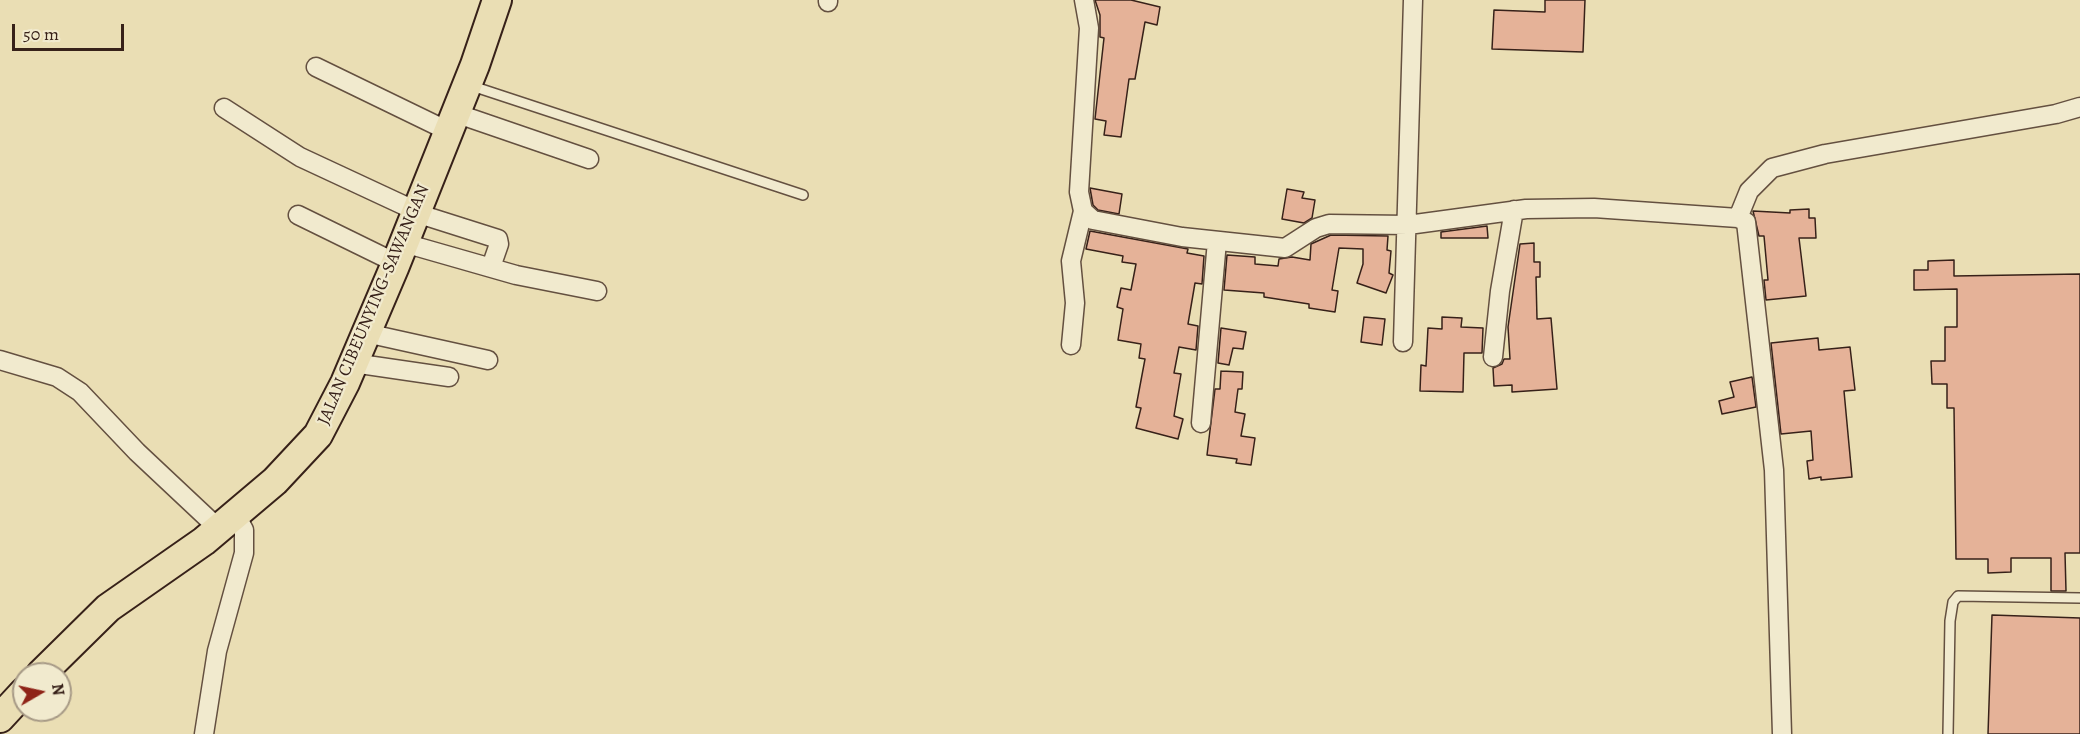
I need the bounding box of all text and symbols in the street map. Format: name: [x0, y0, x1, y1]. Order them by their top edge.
scale bar: [15, 12, 128, 50]
text: 50 m: [23, 22, 59, 46]
street label: JALAN CIBEUNYING-SAWANGAN: [313, 181, 435, 429]
north arrow: [12, 662, 72, 722]
text: N: [46, 682, 70, 697]

